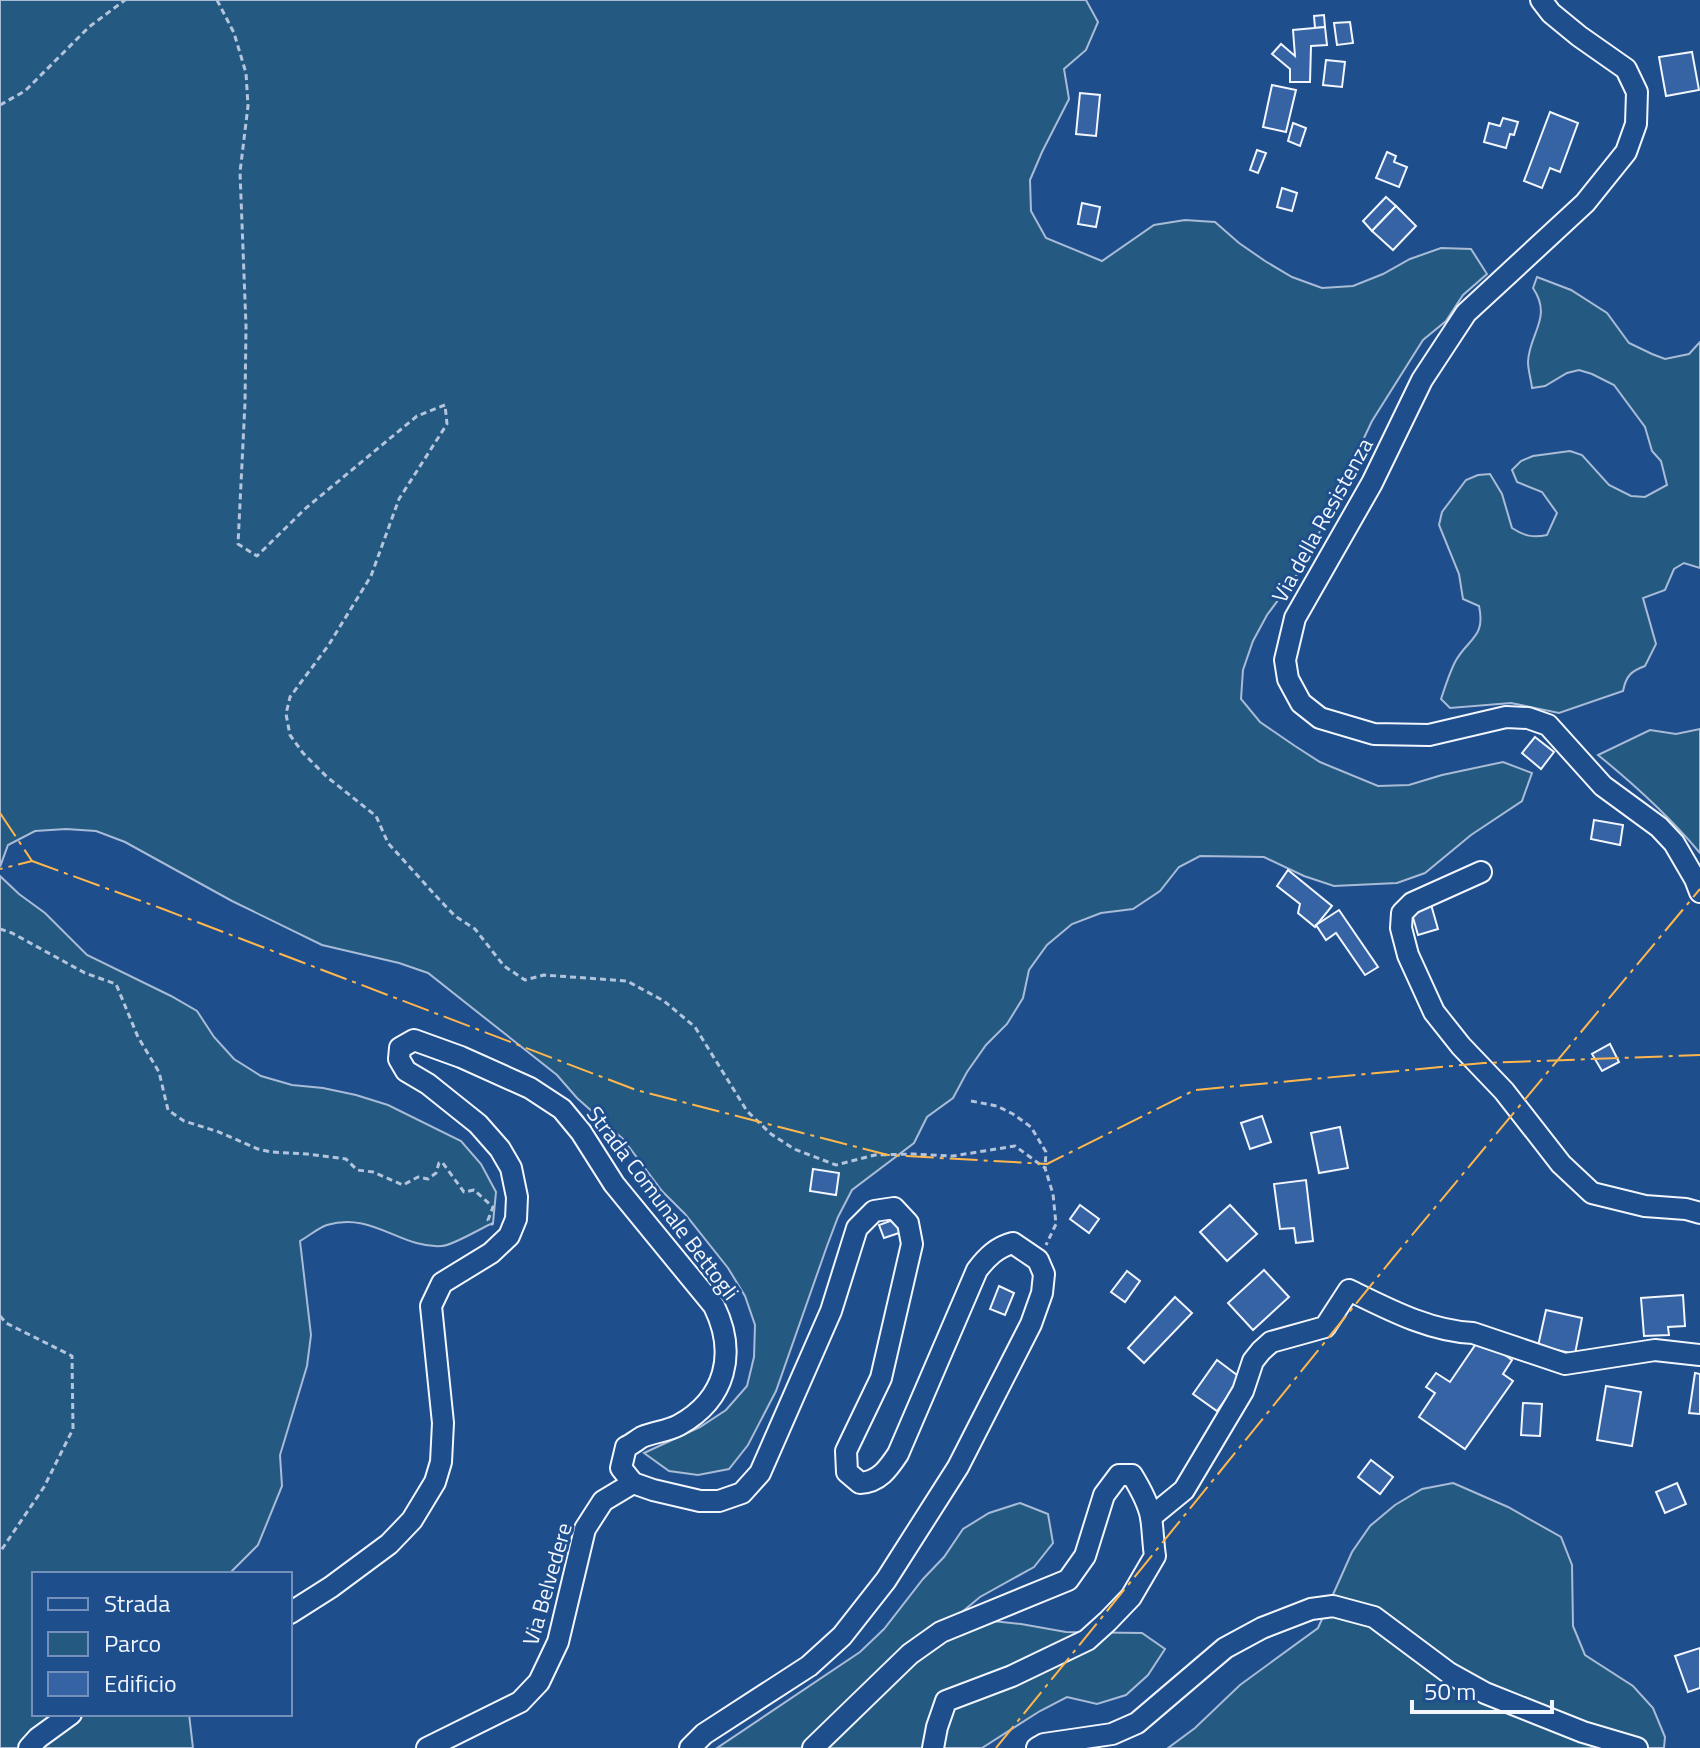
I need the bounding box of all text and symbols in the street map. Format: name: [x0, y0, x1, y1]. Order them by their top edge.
street label: Via della Resistenza: [1263, 431, 1381, 609]
street label: Strada Comunale Bettogli: [578, 1099, 748, 1307]
street label: Via Belvedere: [513, 1519, 581, 1649]
legend: [32, 1572, 292, 1716]
text: Strada: [104, 1585, 170, 1621]
text: Parco: [104, 1625, 161, 1661]
scale bar: [1412, 1664, 1552, 1714]
text: Edificio: [104, 1665, 177, 1701]
text: 50 m: [1424, 1673, 1476, 1709]

